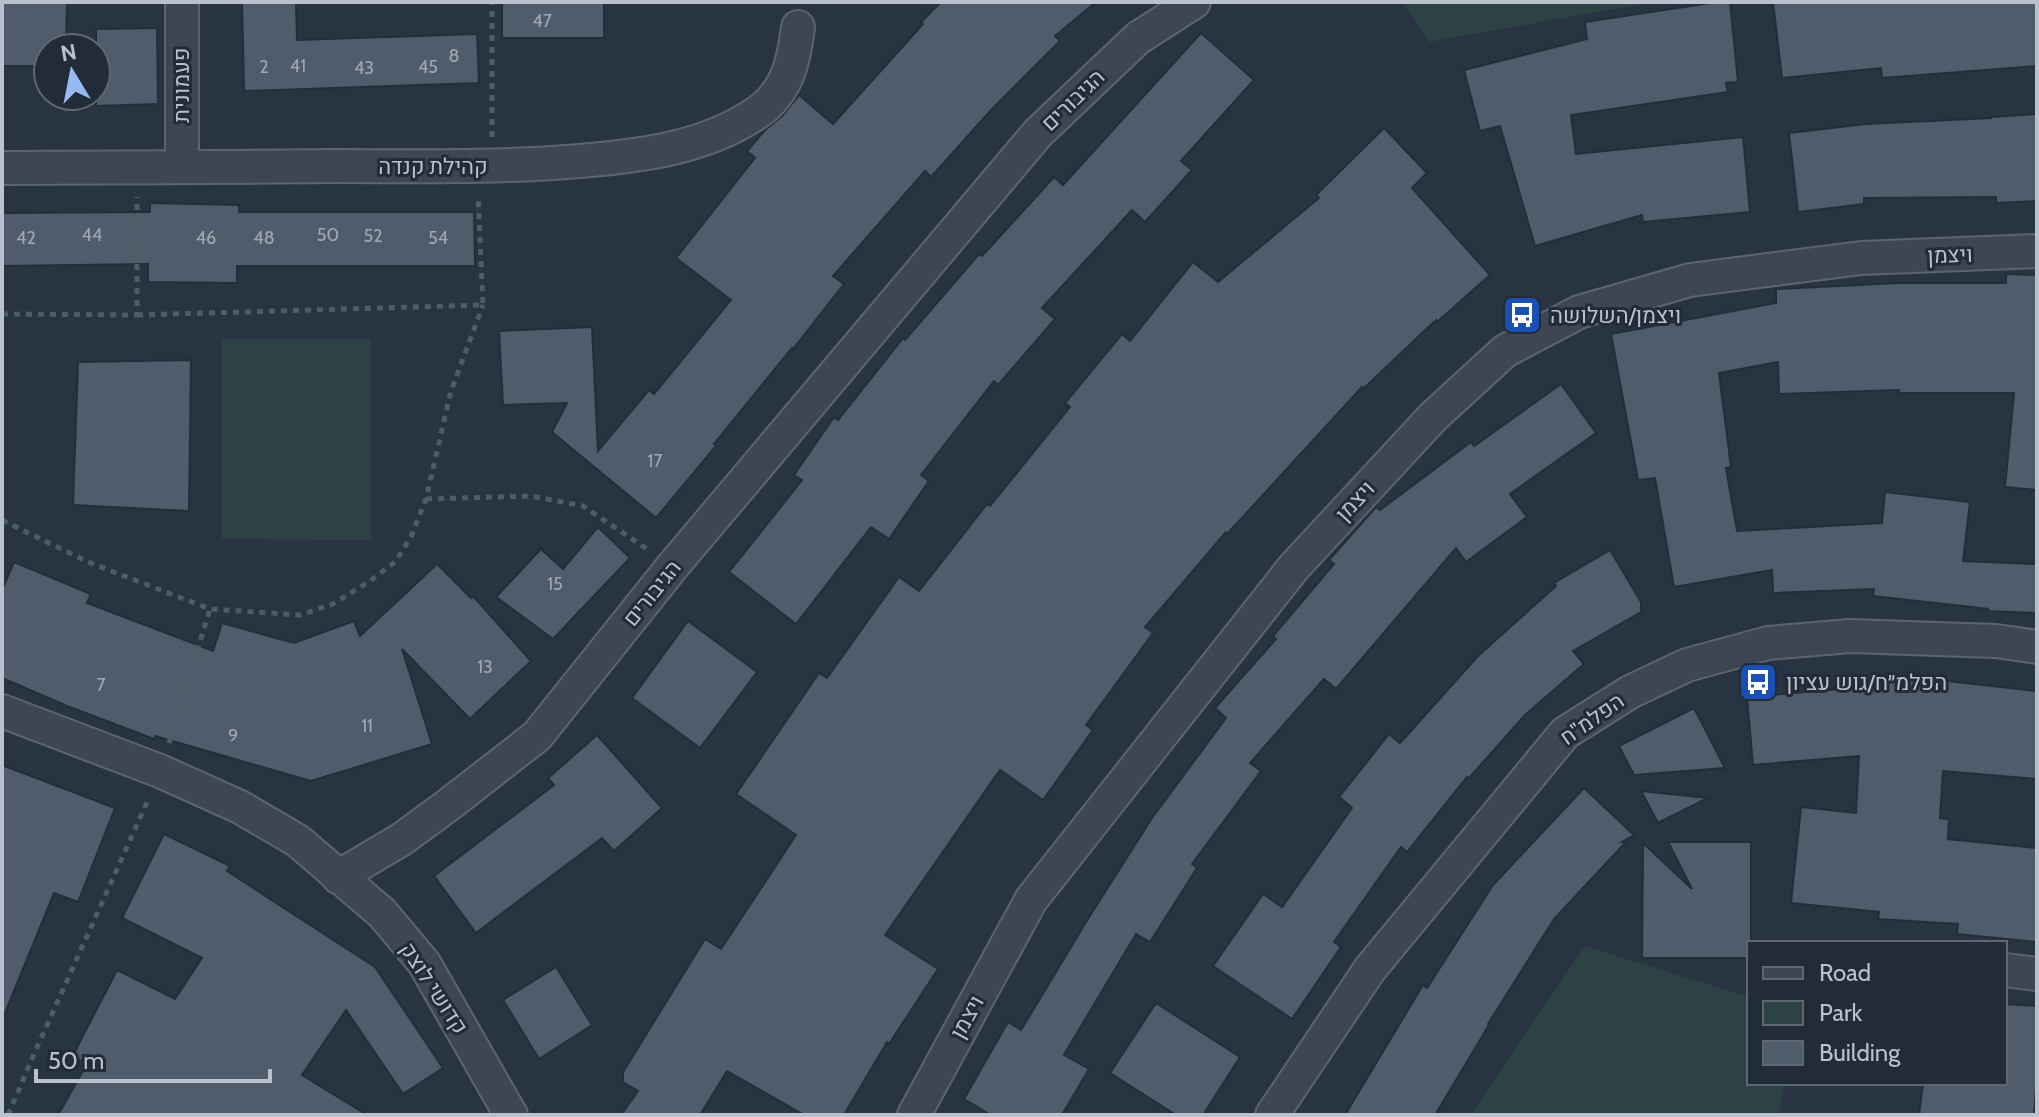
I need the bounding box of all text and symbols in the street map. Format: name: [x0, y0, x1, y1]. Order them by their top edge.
house number: 47: [532, 10, 552, 32]
north arrow: [32, 32, 112, 112]
text: N: [59, 38, 79, 67]
house number: 8: [449, 45, 459, 67]
street label: פעמונית: [168, 47, 195, 123]
house number: 41: [290, 55, 306, 77]
house number: 2: [259, 56, 269, 78]
house number: 45: [418, 56, 438, 78]
house number: 43: [354, 57, 374, 79]
street label: הגיבורים: [1036, 63, 1110, 137]
street label: קהילת קנדה: [378, 153, 488, 180]
house number: 44: [82, 224, 102, 246]
house number: 50: [317, 224, 339, 246]
house number: 52: [363, 225, 383, 247]
house number: 42: [16, 227, 36, 249]
house number: 46: [196, 227, 216, 249]
house number: 48: [253, 227, 275, 249]
house number: 54: [428, 227, 448, 249]
street label: ויצמן: [1927, 241, 1973, 269]
bus stop icon: ויצמן/השלושה: [1501, 294, 1543, 336]
place label: ויצמן/השלושה: [1550, 302, 1681, 329]
house number: 17: [648, 450, 662, 472]
street label: ויצמן: [1330, 475, 1380, 527]
street label: הגיבורים: [617, 554, 687, 632]
house number: 15: [547, 573, 563, 595]
house number: 13: [477, 656, 493, 678]
bus stop icon: הפלמ״ח/גוש עציון: [1737, 661, 1779, 703]
place label: הפלמ״ח/גוש עציון: [1786, 669, 1947, 696]
house number: 7: [96, 674, 106, 696]
street label: הפלמ"ח: [1555, 687, 1629, 751]
house number: 11: [361, 715, 373, 737]
house number: 9: [228, 725, 238, 747]
street label: קדושי לוצק: [394, 937, 474, 1039]
legend: [1747, 941, 2007, 1085]
text: Road: [1819, 958, 1871, 987]
street label: ויצמן: [944, 991, 990, 1043]
text: Park: [1819, 998, 1862, 1027]
scale bar: [36, 1033, 270, 1083]
text: Building: [1819, 1038, 1901, 1067]
text: 50 m: [48, 1046, 104, 1075]

